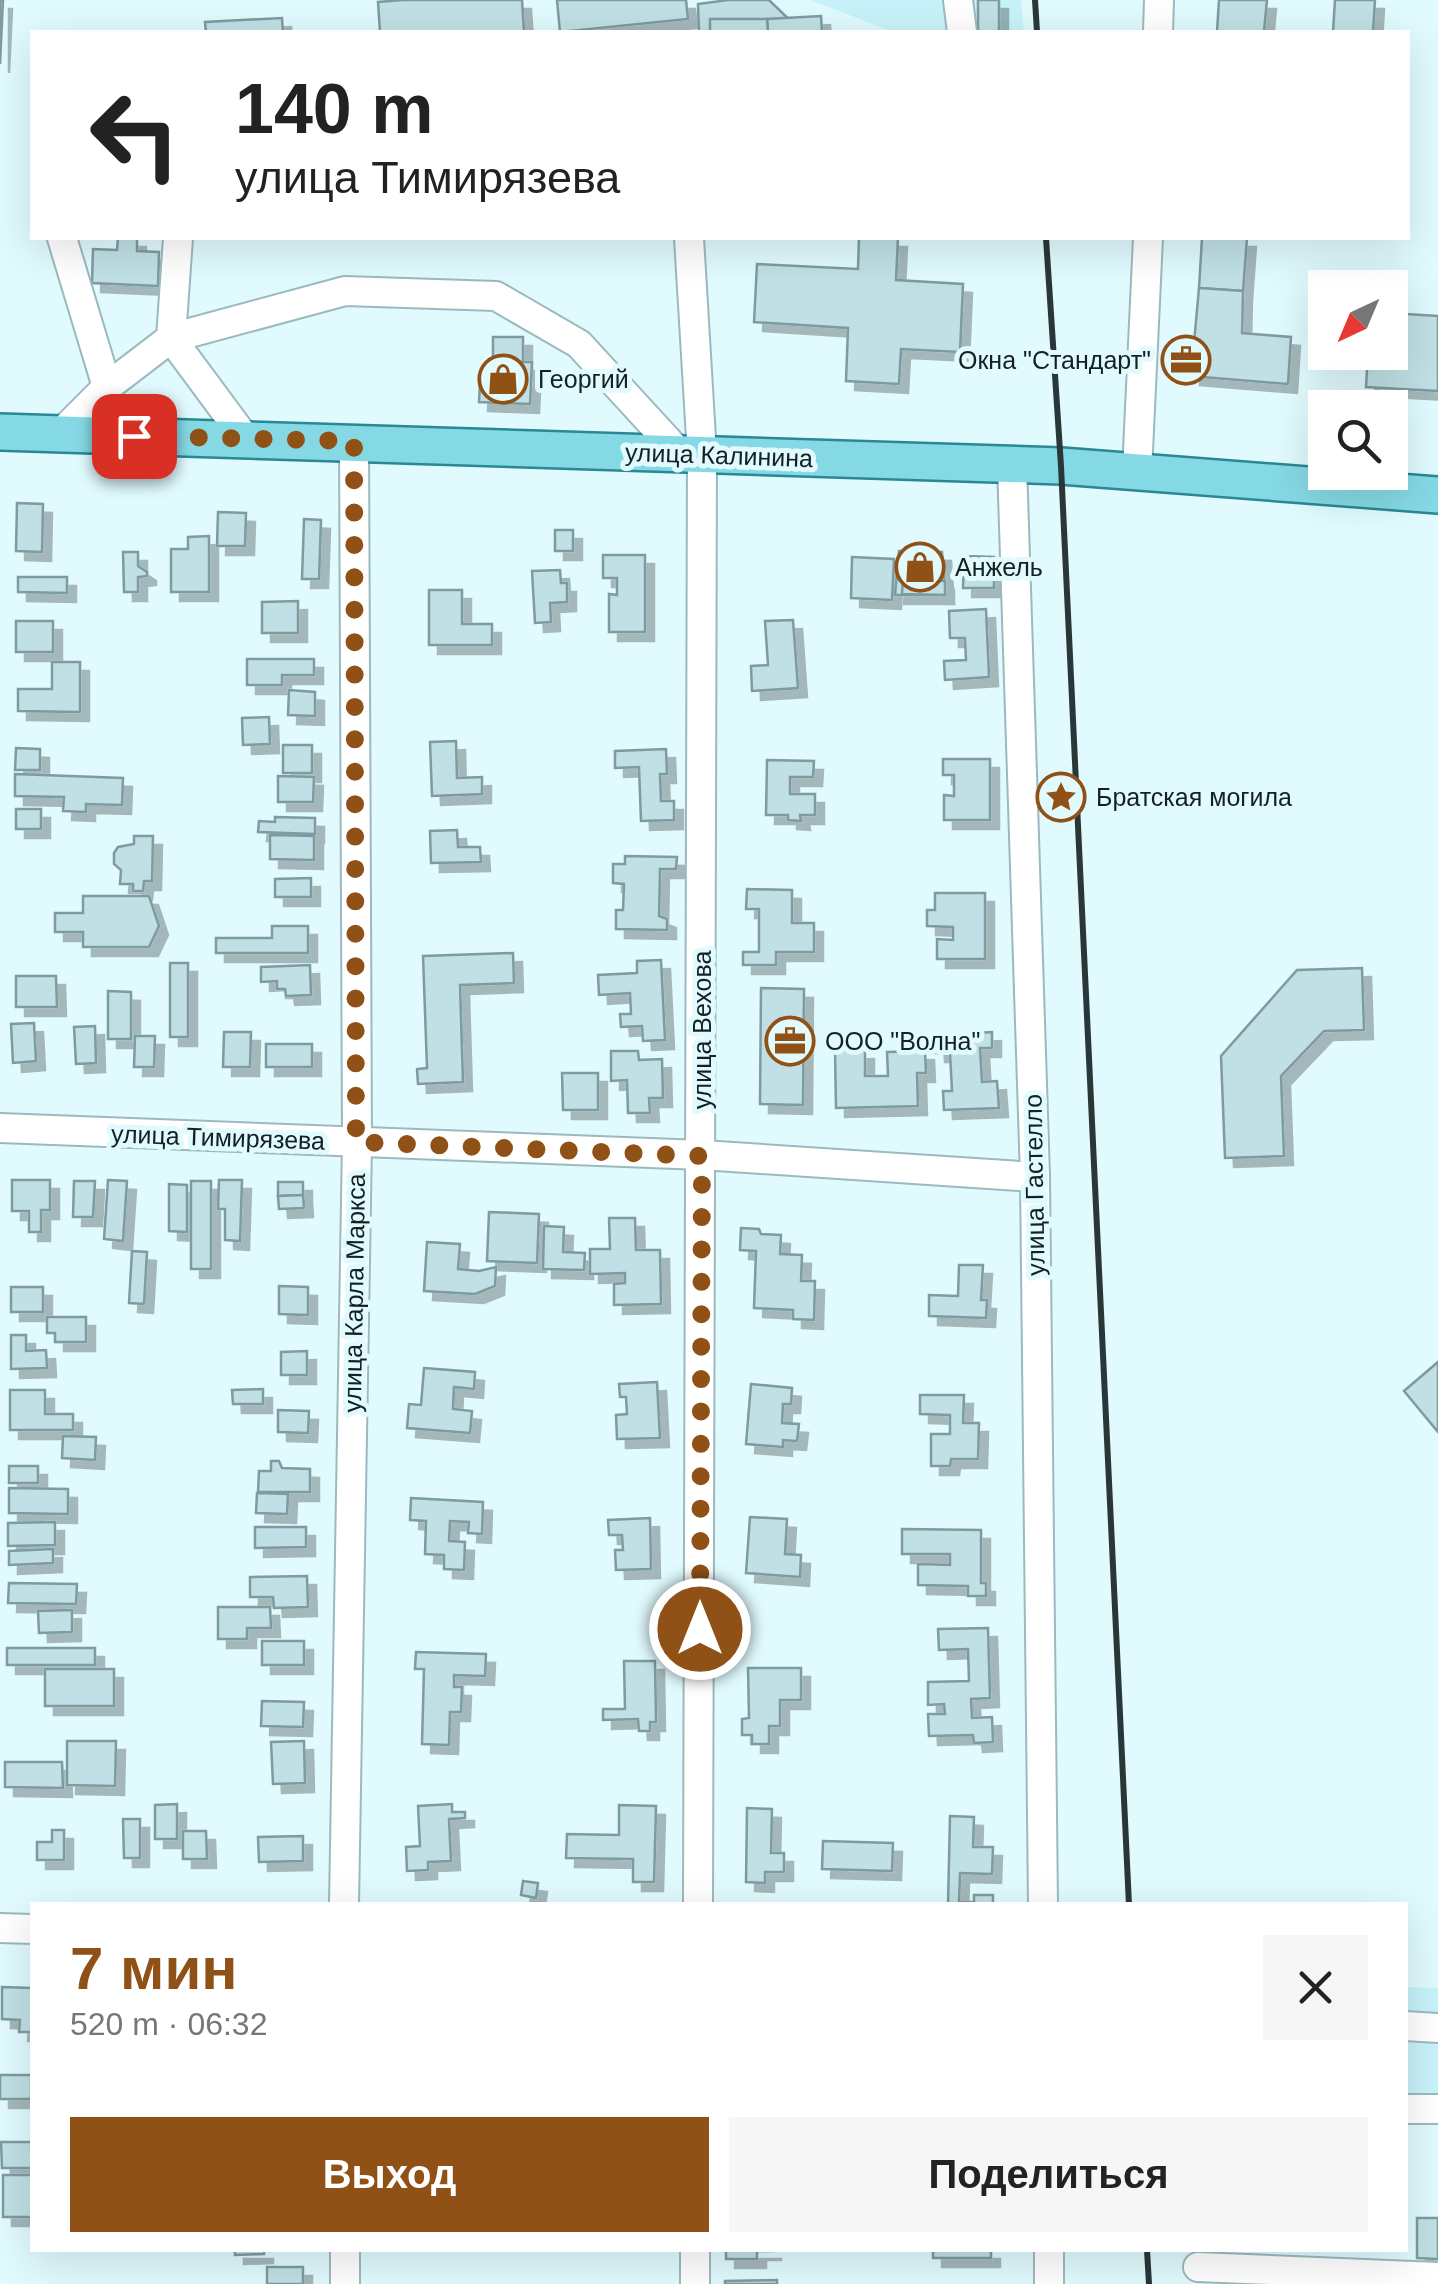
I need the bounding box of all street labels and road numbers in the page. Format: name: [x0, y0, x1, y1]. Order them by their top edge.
street label: улица Калинина: [624, 438, 814, 472]
street label: улица Вехова: [688, 951, 716, 1109]
street label: улица Гастелло: [1018, 1094, 1050, 1276]
street label: улица Тимирязева: [111, 1119, 326, 1155]
street label: улица Карла Маркса: [338, 1173, 370, 1413]

